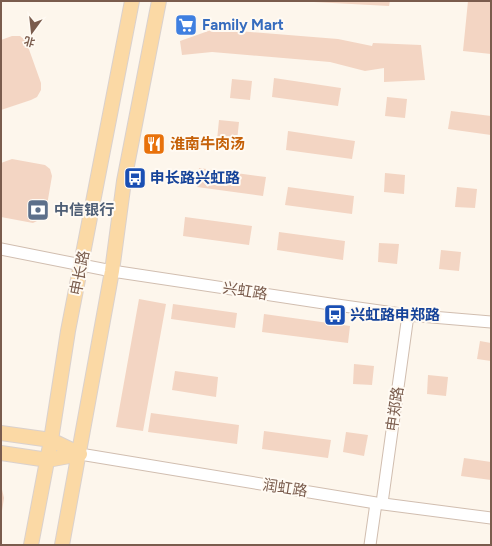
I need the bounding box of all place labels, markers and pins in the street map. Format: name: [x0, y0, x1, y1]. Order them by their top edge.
supermarket icon: Family Mart: [173, 12, 199, 38]
place label: Family Mart: [202, 16, 284, 34]
restaurant icon: 淮南牛肉汤: [141, 131, 167, 157]
place label: 淮南牛肉汤: [170, 135, 245, 153]
bus stop icon: 申长路兴虹路: [122, 165, 148, 191]
place label: 申长路兴虹路: [150, 169, 240, 187]
bank icon: 中信银行: [25, 197, 51, 223]
place label: 中信银行: [54, 201, 114, 219]
bus stop icon: 兴虹路申郑路: [322, 302, 348, 328]
place label: 兴虹路申郑路: [350, 306, 440, 324]

